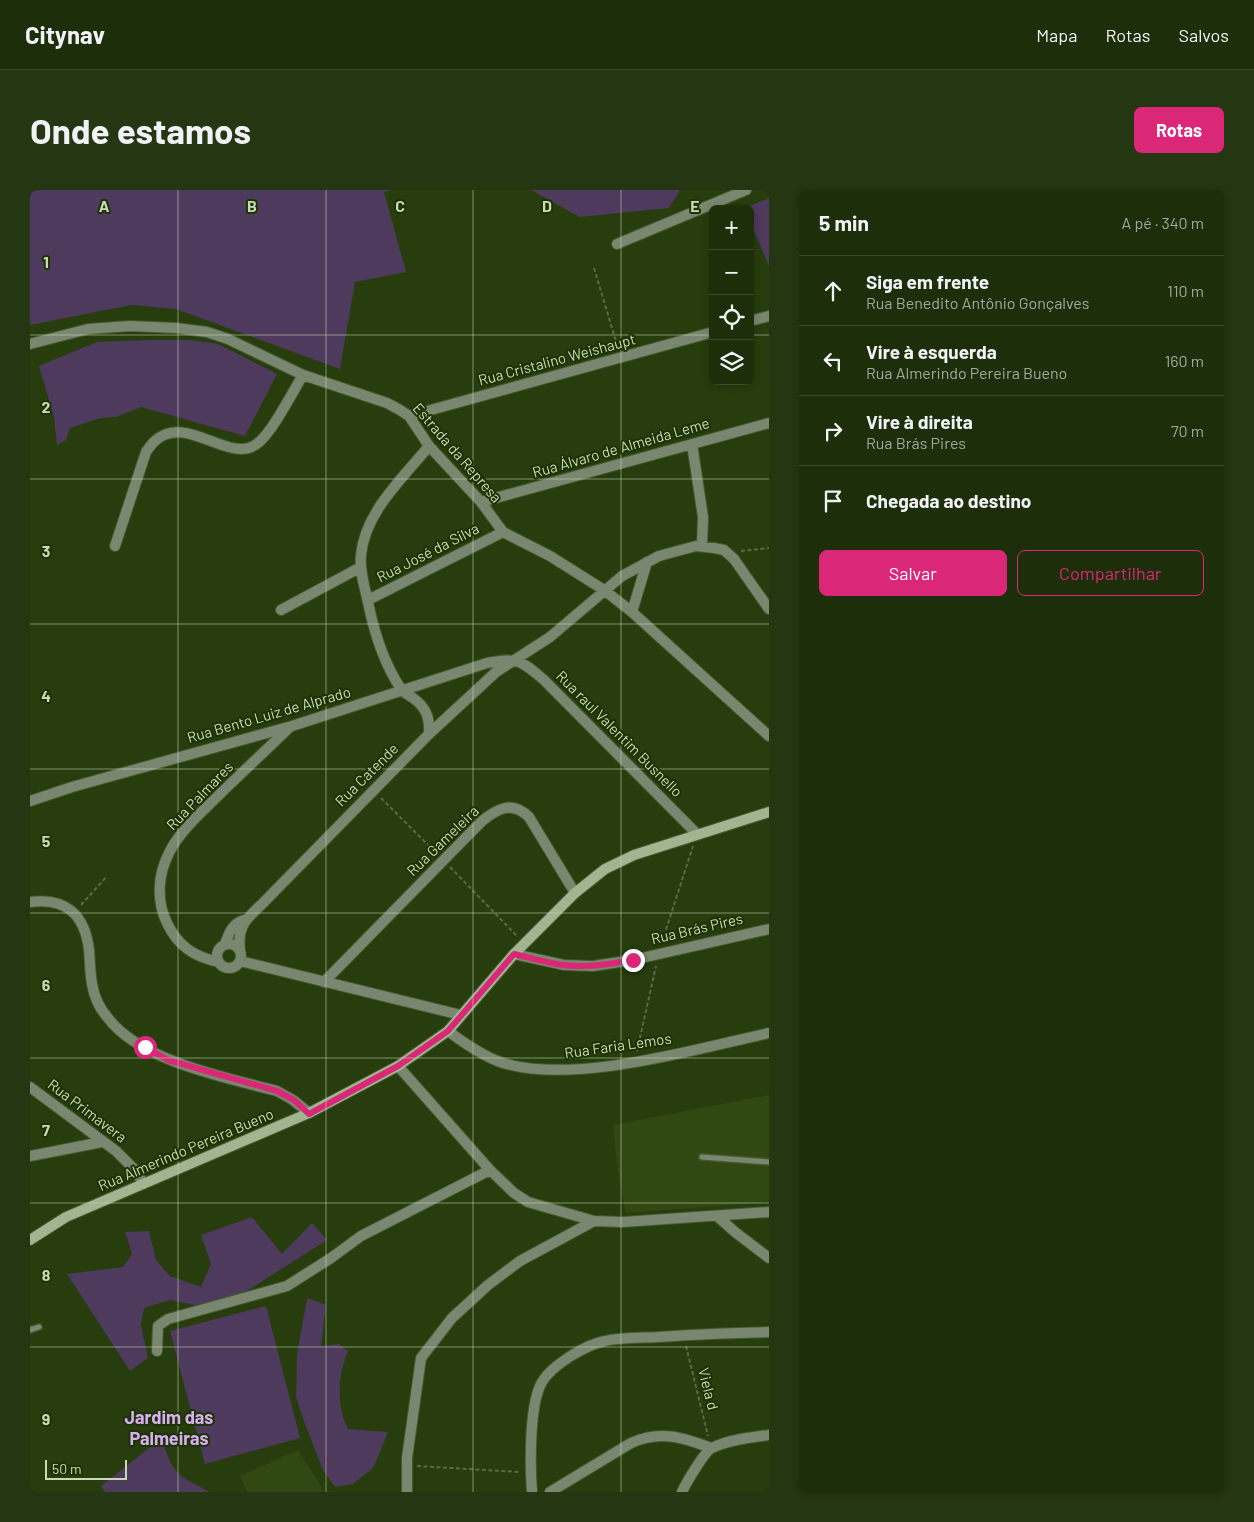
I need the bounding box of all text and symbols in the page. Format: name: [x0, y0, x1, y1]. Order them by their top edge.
text: Citynav: [25, 20, 105, 49]
text: Mapa: [1036, 24, 1077, 46]
text: Rotas: [1105, 24, 1150, 46]
text: Salvos: [1178, 24, 1229, 46]
button: Rotas: [1134, 107, 1224, 153]
text: Onde estamos: [30, 109, 251, 151]
text: A: [99, 196, 110, 215]
text: B: [247, 196, 257, 215]
text: C: [395, 196, 405, 215]
text: D: [542, 196, 552, 215]
text: E: [690, 196, 700, 215]
map controls: [709, 205, 754, 385]
button: +: [709, 205, 754, 250]
text: 5 min: [819, 210, 869, 235]
text: A pé · 340 m: [1122, 213, 1204, 232]
button: −: [709, 250, 754, 295]
text: 1: [43, 252, 49, 271]
text: Siga em frente: [866, 270, 989, 293]
icon: ahead: [819, 277, 847, 305]
text: 110 m: [1167, 281, 1204, 300]
text: Rua Benedito Antônio Gonçalves: [866, 293, 1089, 312]
button: locate: [709, 295, 754, 340]
street label: Rua Cristalino Weishaupt: [476, 329, 637, 389]
button: layers: [709, 340, 754, 385]
text: Vire à esquerda: [866, 340, 997, 363]
icon: left: [819, 347, 847, 375]
text: 160 m: [1165, 351, 1204, 370]
text: Rua Almerindo Pereira Bueno: [866, 363, 1067, 382]
text: 2: [42, 397, 51, 416]
street label: Estrada da Represa: [410, 399, 506, 506]
text: Vire à direita: [866, 410, 973, 433]
street label: Rua Álvaro de Almeida Leme: [530, 413, 711, 481]
icon: right: [819, 417, 847, 445]
text: 70 m: [1171, 421, 1204, 440]
text: Rua Brás Pires: [866, 433, 966, 452]
icon: arrive: [819, 487, 847, 515]
text: Chegada ao destino: [866, 489, 1031, 512]
street label: Rua José da Silva: [373, 519, 482, 586]
text: 3: [42, 541, 50, 560]
button: Salvar: [819, 550, 1007, 596]
button: Compartilhar: [1017, 550, 1204, 596]
street label: Rua raul Valentim Busnello: [553, 666, 687, 800]
street label: Rua Bento Luiz de Alprado: [185, 682, 353, 746]
text: 4: [41, 686, 51, 705]
street label: Rua Catende: [331, 739, 402, 810]
street label: Rua Palmares: [162, 757, 236, 833]
street label: Rua Gameleira: [402, 801, 482, 879]
text: 5: [42, 831, 51, 850]
street label: Rua Brás Pires: [649, 909, 744, 947]
route end: [622, 949, 645, 972]
text: 6: [42, 975, 51, 994]
street label: Rua Faria Lemos: [563, 1029, 672, 1061]
route start: [134, 1036, 157, 1059]
street label: Rua Primavera: [45, 1075, 131, 1146]
street label: Rua Almerindo Pereira Bueno: [95, 1104, 276, 1194]
text: 7: [42, 1120, 50, 1139]
text: 8: [42, 1265, 51, 1284]
street label: Viela d: [695, 1366, 723, 1412]
district label: Jardim das Palmeiras: [125, 1406, 213, 1449]
text: 9: [42, 1409, 50, 1428]
scale bar: [45, 1457, 128, 1480]
text: 50 m: [52, 1460, 81, 1477]

